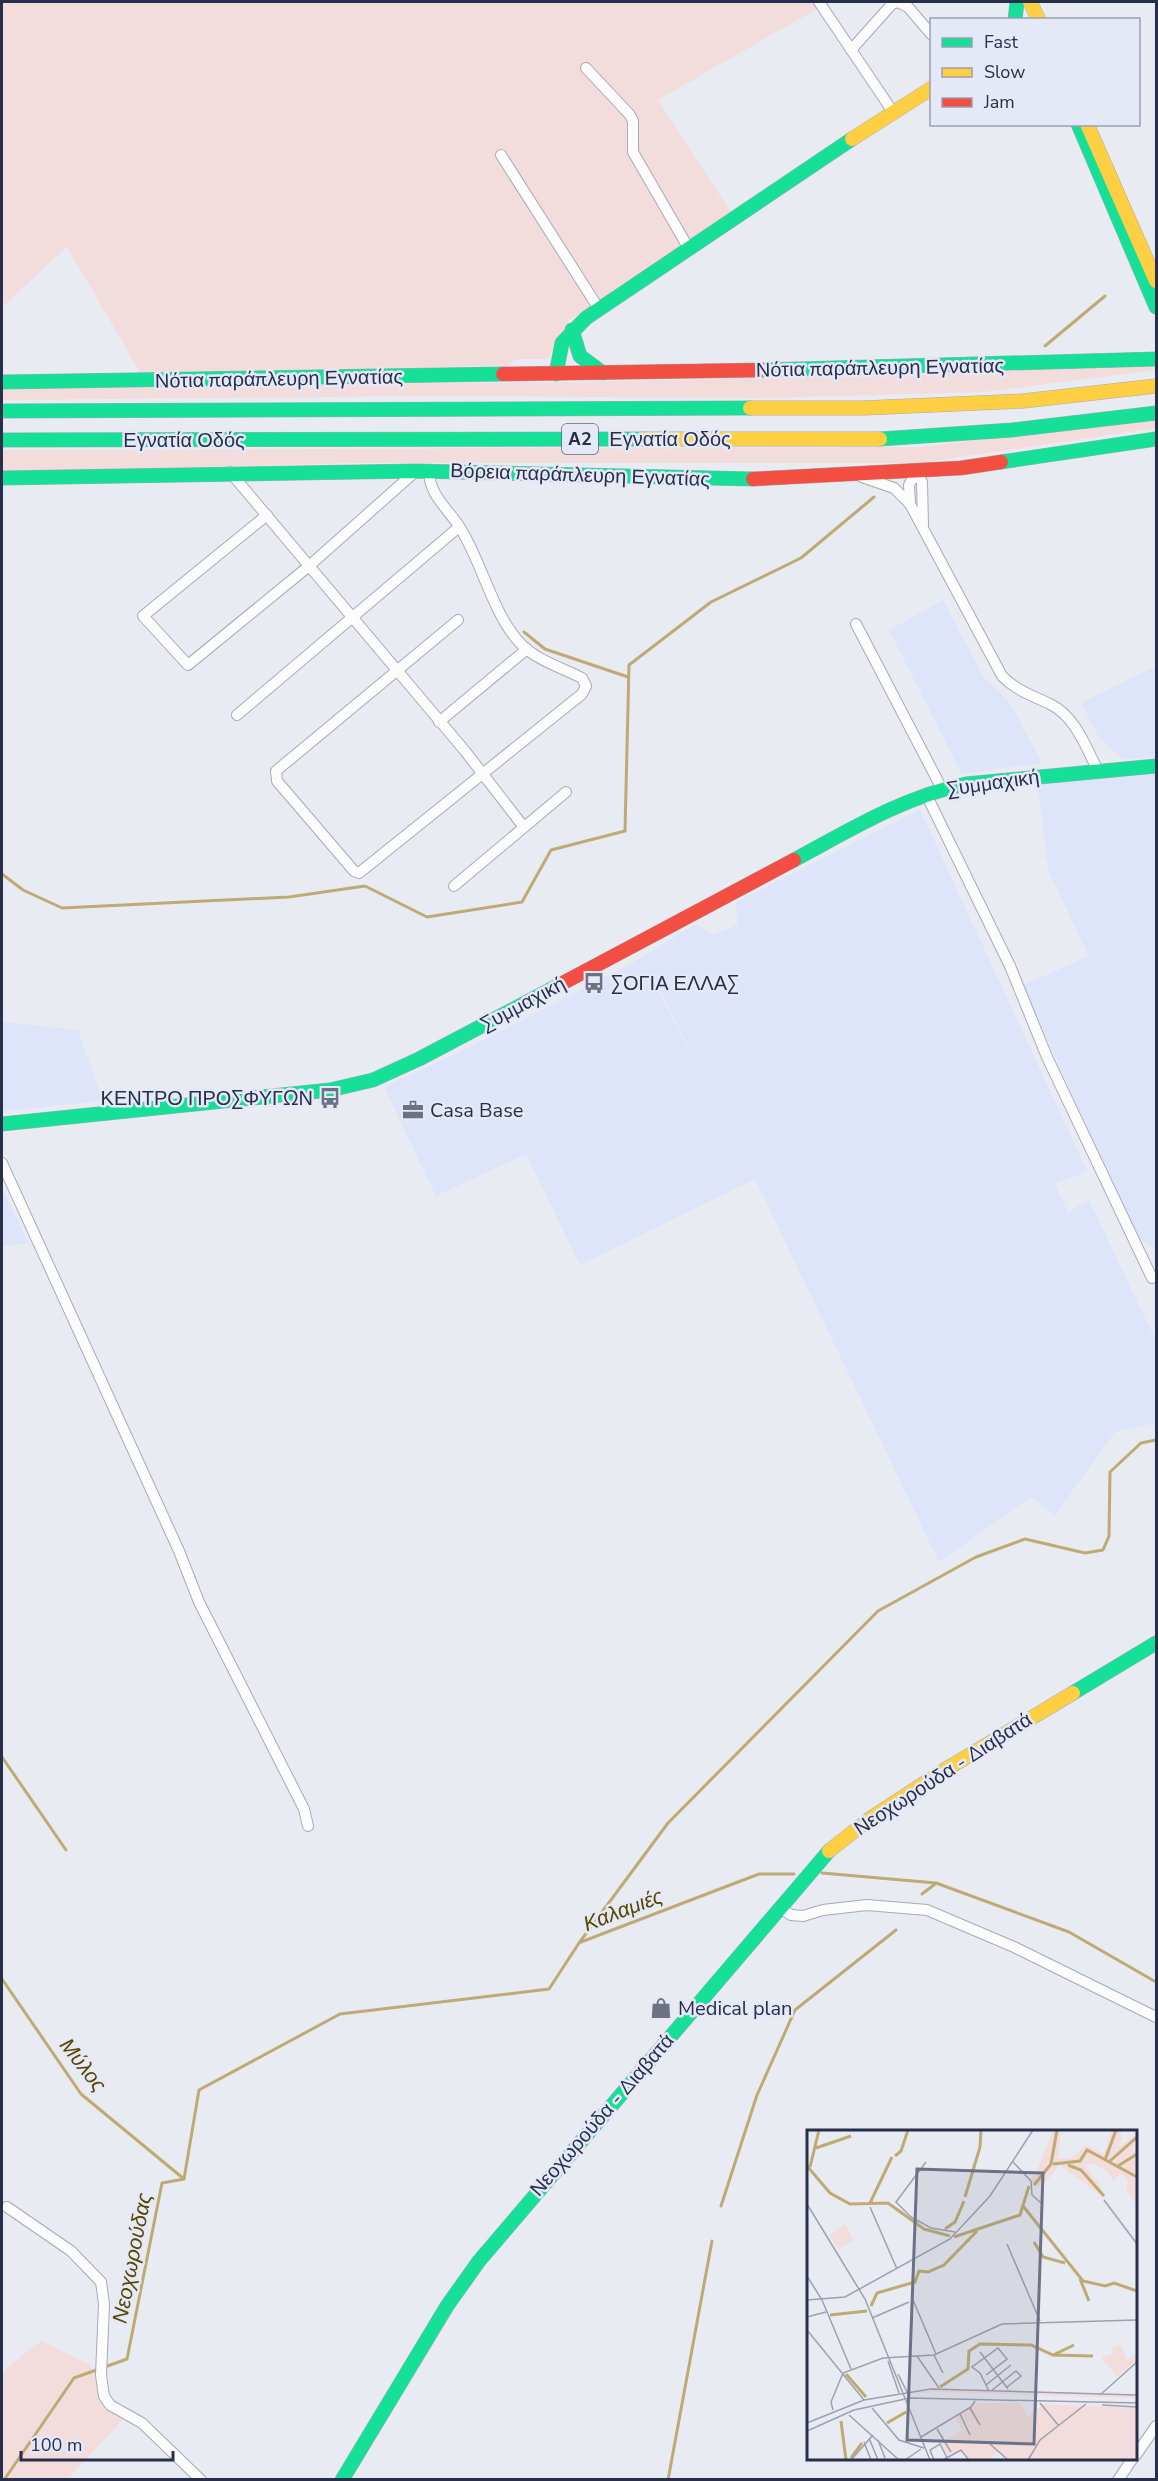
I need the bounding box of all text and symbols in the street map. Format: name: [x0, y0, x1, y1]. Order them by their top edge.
legend: [930, 18, 1140, 126]
text: Fast: [984, 30, 1019, 54]
text: Slow: [984, 60, 1025, 84]
text: Jam: [983, 90, 1015, 114]
street label: Νότια παράπλευρη Εγνατίας: [756, 352, 1005, 384]
street label: Νότια παράπλευρη Εγνατίας: [155, 363, 404, 395]
road number: Α2: [562, 424, 598, 454]
street label: Εγνατία Οδός: [609, 426, 731, 453]
street label: Εγνατία Οδός: [123, 427, 245, 454]
street label: Βόρεια παράπλευρη Εγνατίας: [450, 457, 711, 493]
street label: Συμμαχική: [945, 763, 1041, 803]
street label: Συμμαχική: [476, 970, 570, 1038]
place label: ΣΟΓΙΑ ΕΛΛΑΣ: [611, 970, 739, 997]
bus stop icon: ΣΟΓΙΑ ΕΛΛΑΣ: [582, 971, 606, 995]
place label: ΚΕΝΤΡΟ ΠΡΟΣΦΥΓΩΝ: [101, 1085, 313, 1112]
bus stop icon: ΚΕΝΤΡΟ ΠΡΟΣΦΥΓΩΝ: [318, 1086, 342, 1110]
place label: Casa Base: [430, 1097, 523, 1124]
office icon: Casa Base: [401, 1098, 425, 1122]
street label: Νεοχωρούδα - Διαβατά: [849, 1706, 1037, 1842]
water label: Καλαμιές: [579, 1882, 668, 1938]
place label: Medical plan: [678, 1995, 792, 2022]
shop icon: Medical plan: [649, 1996, 673, 2020]
street label: Νεοχωρούδα - Διαβατά: [524, 2028, 680, 2202]
water label: Μύλος: [53, 2032, 113, 2098]
inset map: [807, 2130, 1137, 2460]
water label: Νεοχωρούδας: [106, 2190, 158, 2325]
scale bar: [21, 2424, 172, 2462]
text: 100 m: [30, 2433, 82, 2457]

